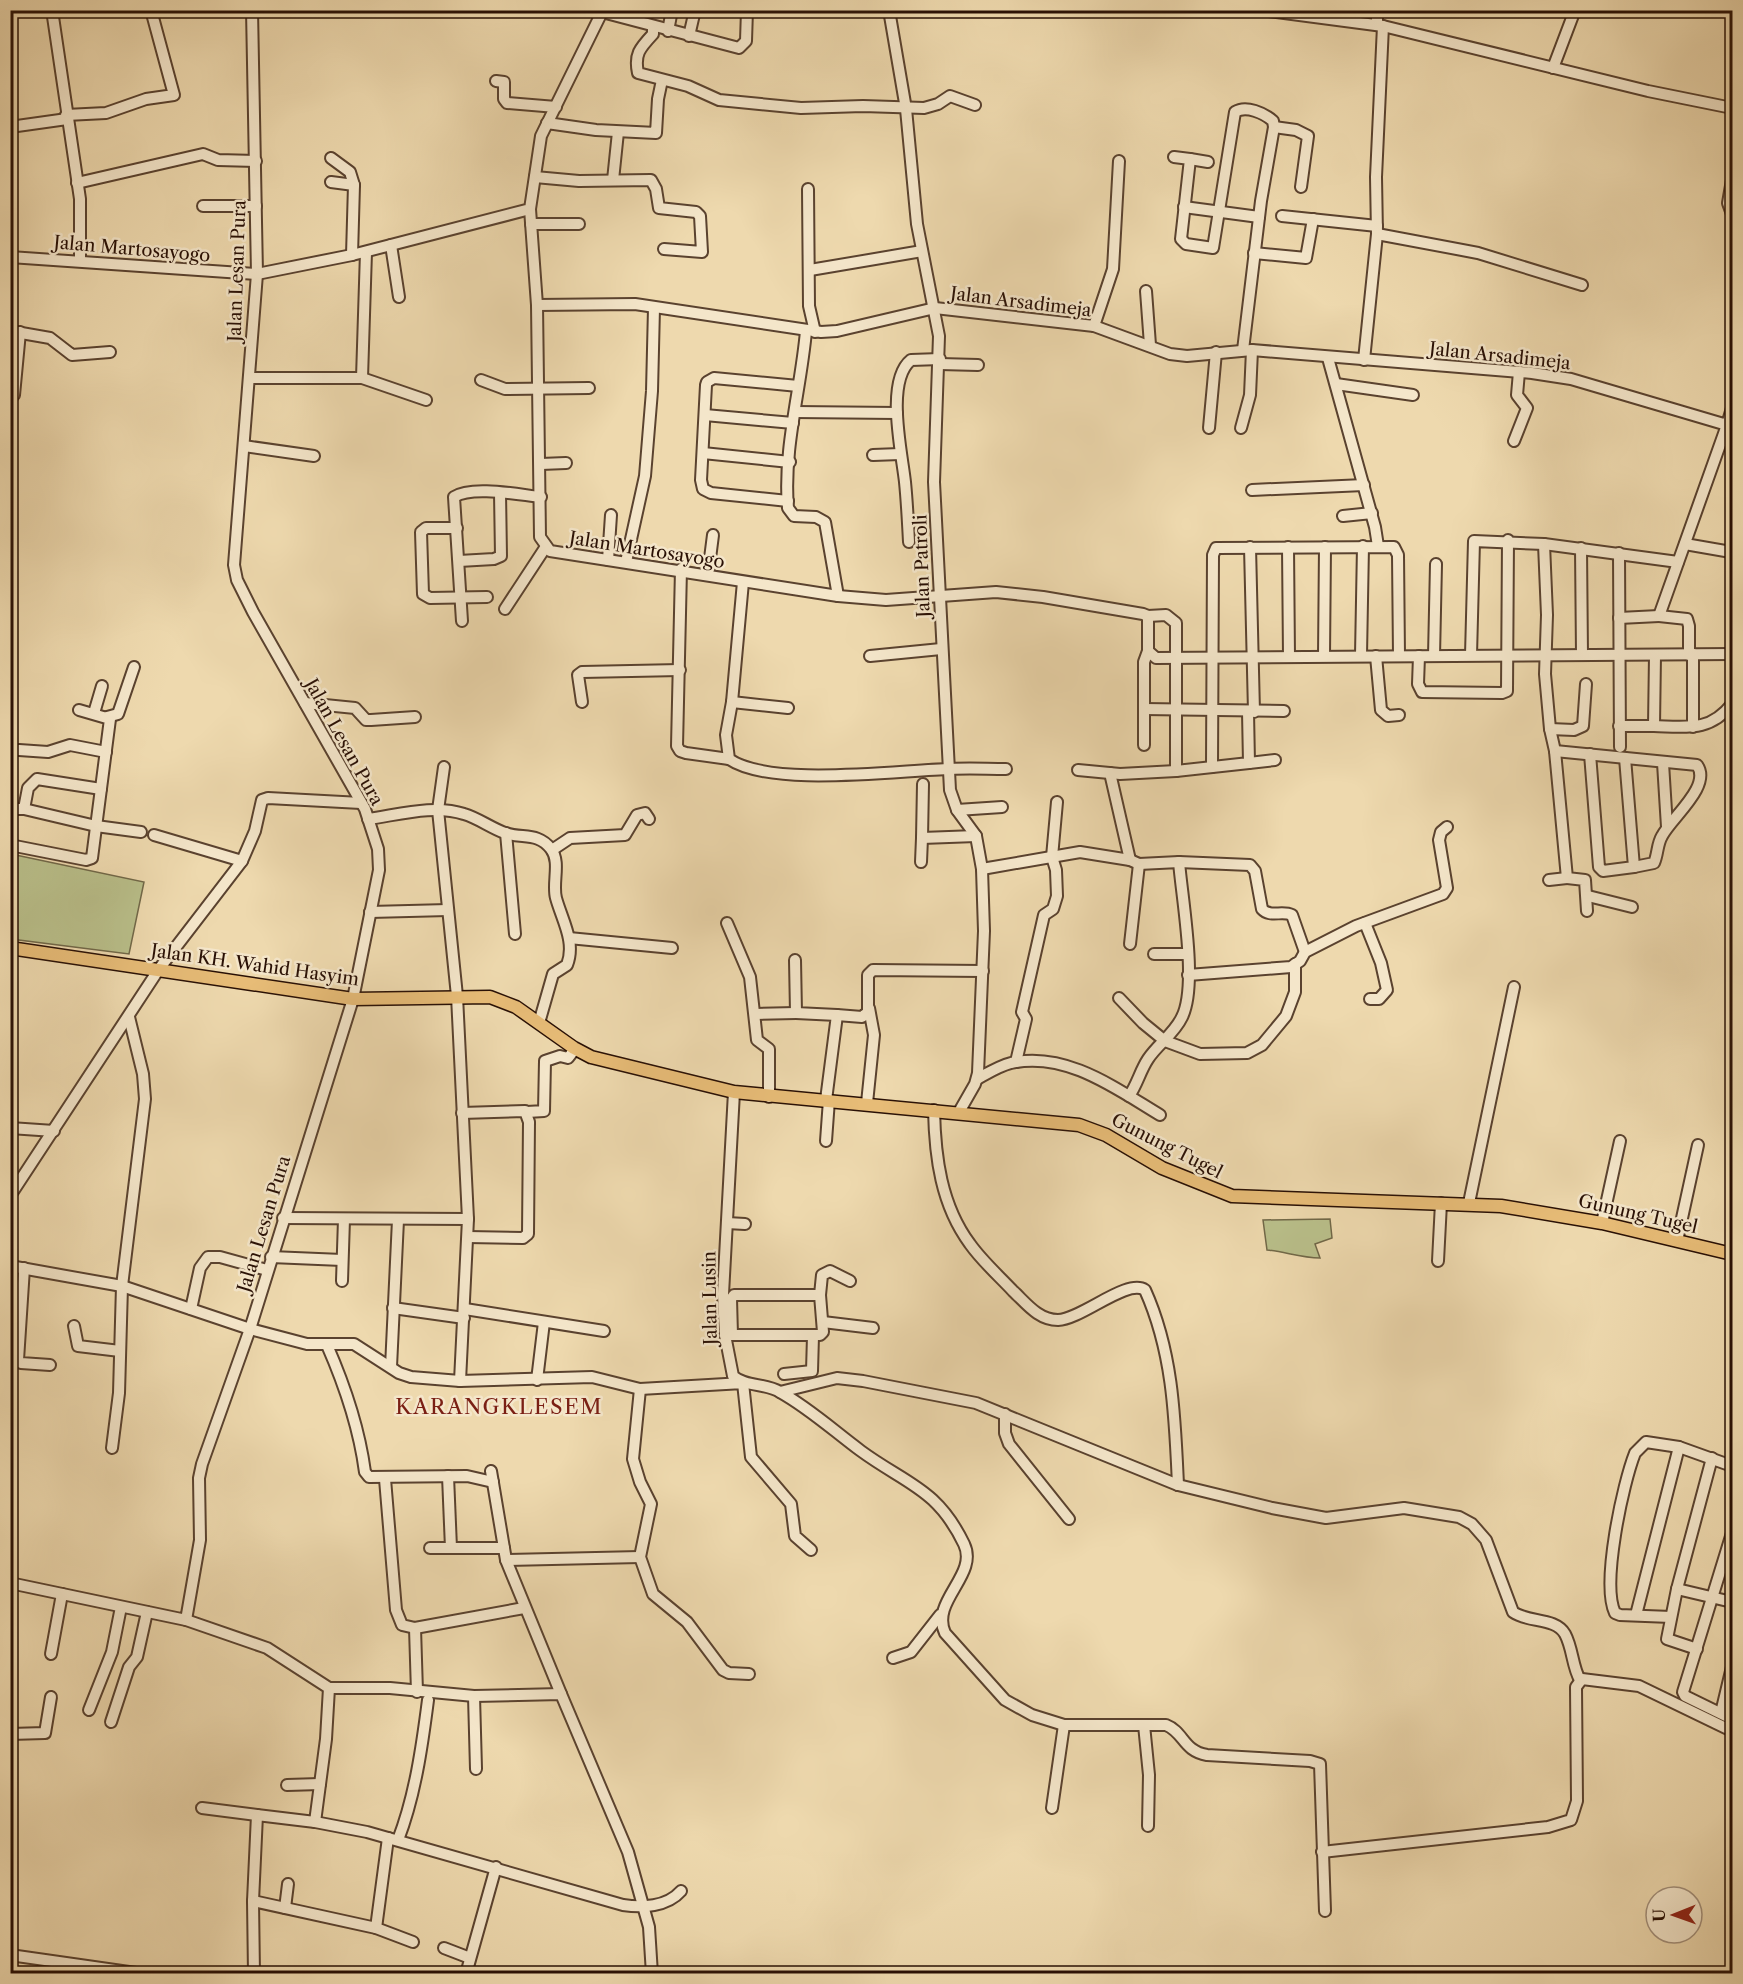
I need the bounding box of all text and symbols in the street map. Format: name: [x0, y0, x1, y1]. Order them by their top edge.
street label: Jalan Lesan Pura: [223, 199, 250, 345]
street label: Jalan Martosayogo: [50, 231, 211, 267]
street label: Jalan Arsadimeja: [946, 282, 1093, 322]
street label: Jalan Arsadimeja: [1425, 337, 1572, 374]
street label: Jalan Patroli: [909, 514, 935, 621]
street label: Jalan Martosayogo: [565, 526, 726, 573]
street label: Jalan Lesan Pura: [299, 672, 388, 810]
street label: Jalan KH. Wahid Hasyim: [147, 939, 361, 991]
street label: Gunung Tugel: [1108, 1109, 1226, 1183]
street label: Jalan Lesan Pura: [232, 1153, 295, 1298]
street label: Gunung Tugel: [1576, 1190, 1700, 1238]
street label: Jalan Lusin: [698, 1251, 722, 1348]
district label: KARANGKLESEM: [395, 1394, 603, 1419]
north arrow: [1644, 1885, 1704, 1945]
text: U: [1649, 1909, 1669, 1922]

